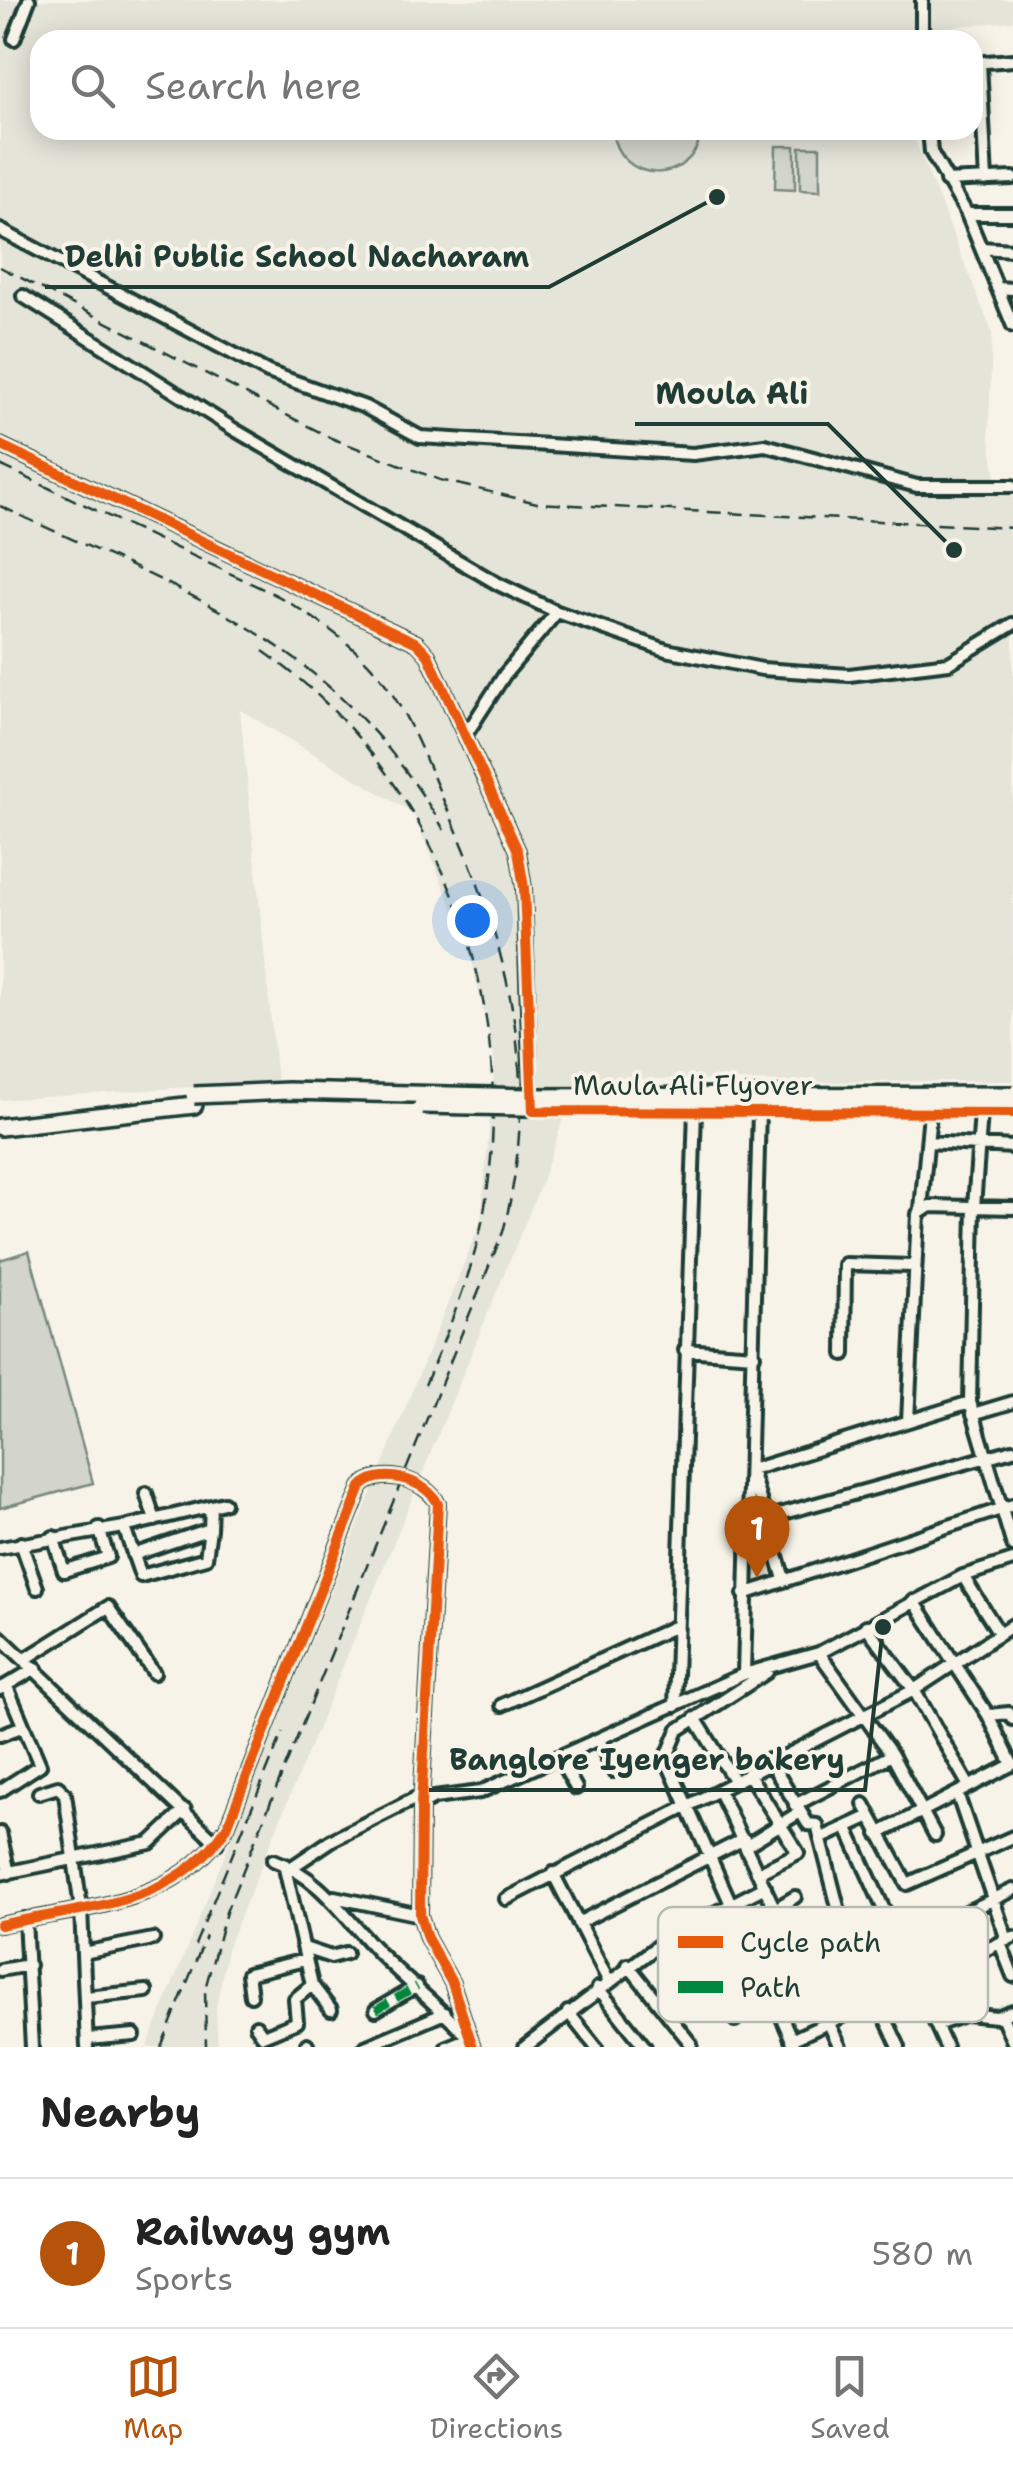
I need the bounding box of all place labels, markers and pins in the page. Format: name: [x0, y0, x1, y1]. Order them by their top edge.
callout: Delhi Public School Nacharam: [45, 227, 549, 287]
callout: Moula Ali: [635, 364, 828, 424]
pin: 1: [724, 1496, 790, 1578]
callout: Banglore Iyenger bakery: [429, 1730, 865, 1790]

